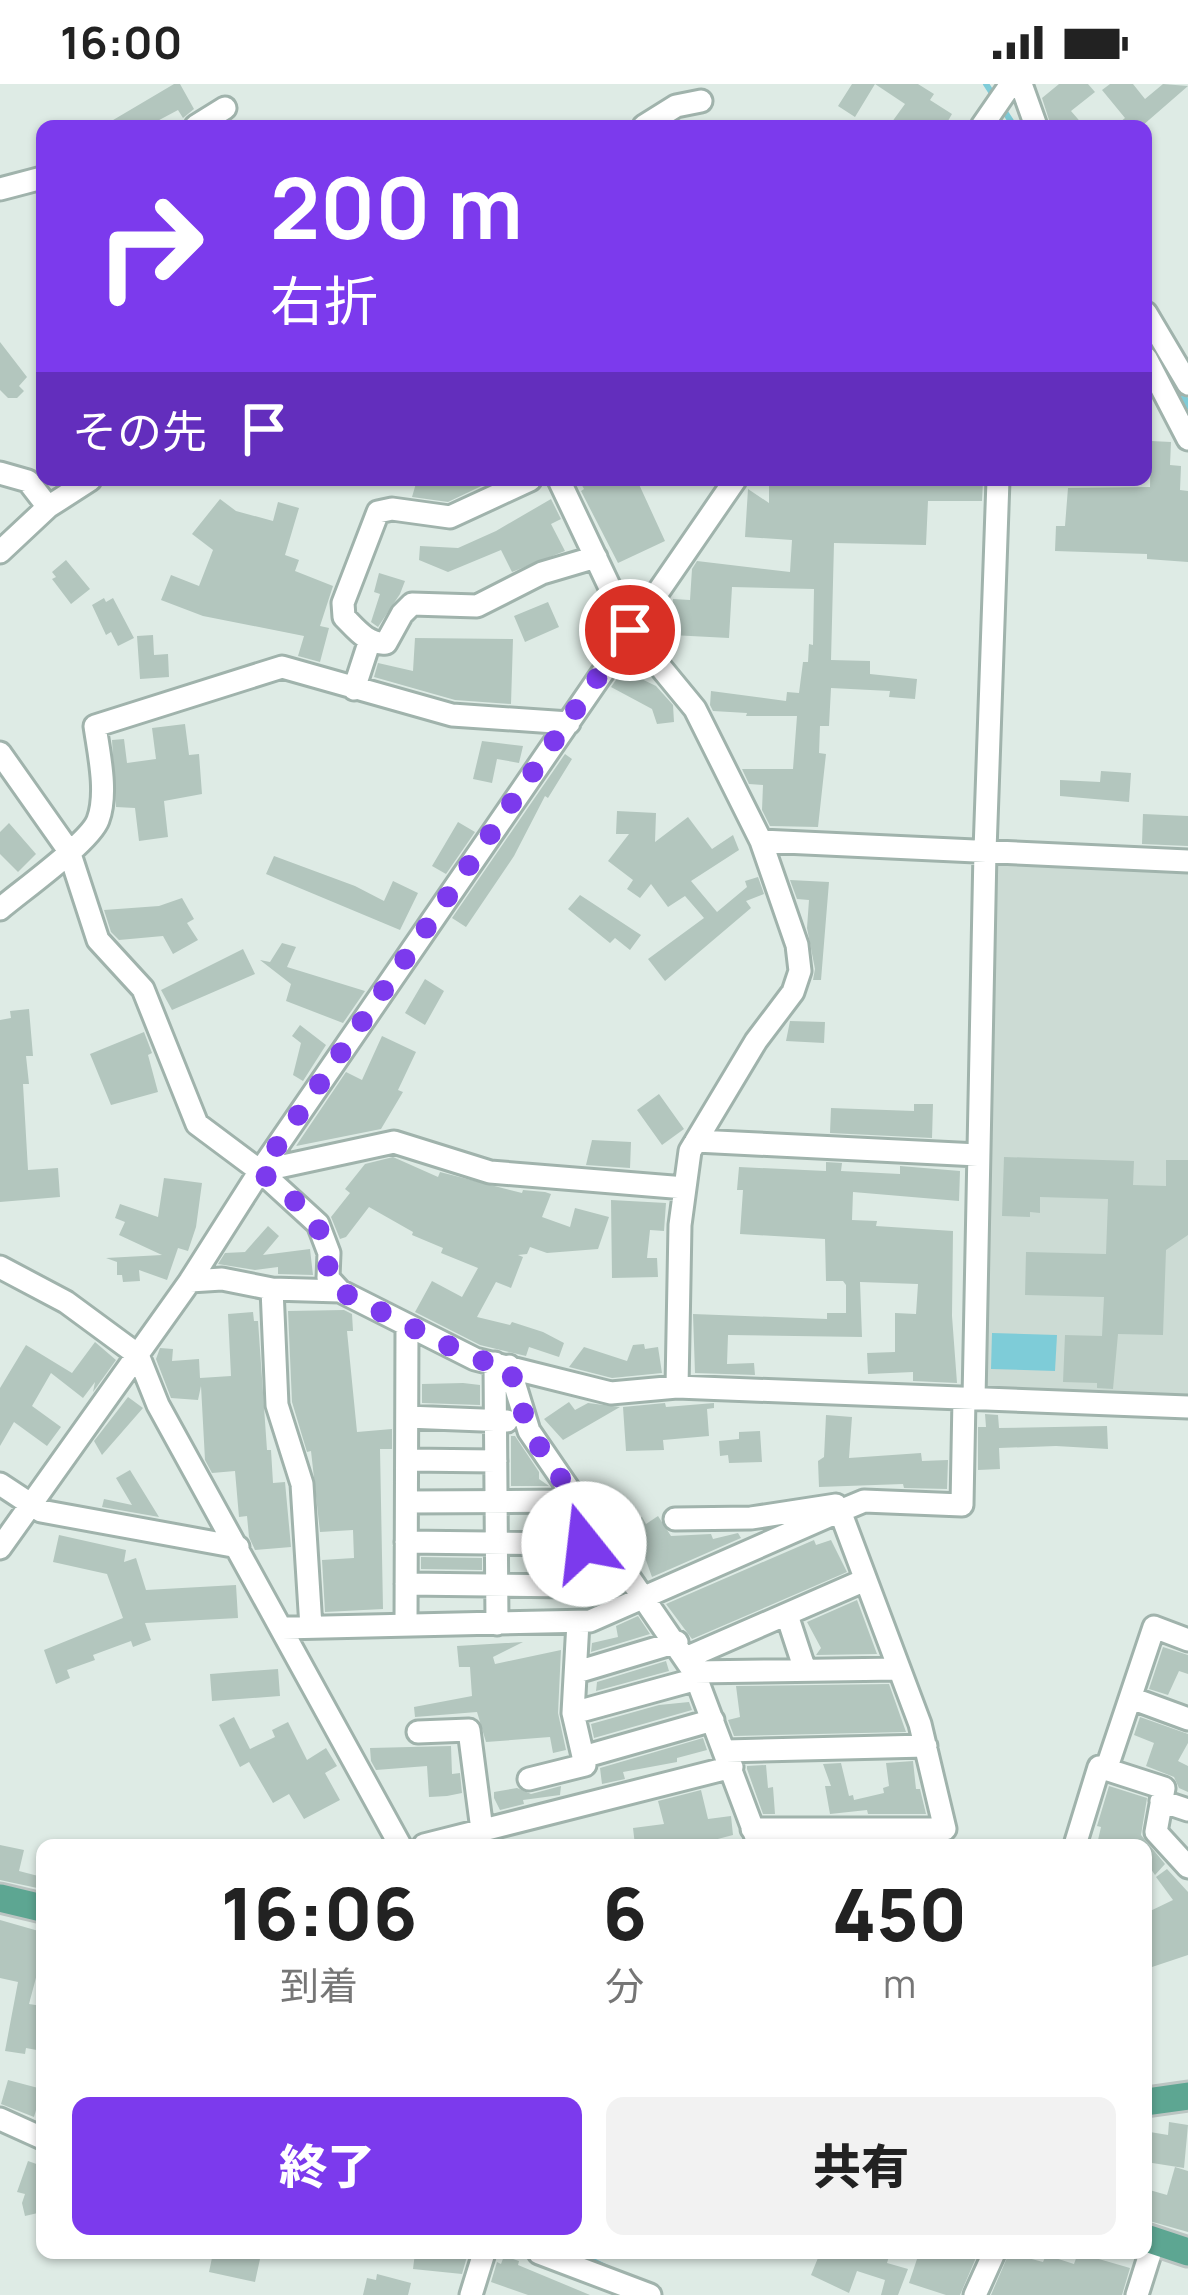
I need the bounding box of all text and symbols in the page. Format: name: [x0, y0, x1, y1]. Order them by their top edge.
text: 16:00: [60, 11, 182, 73]
text: 200 m: [270, 149, 523, 264]
icon: right: [72, 168, 228, 324]
text: 右折: [270, 263, 378, 337]
icon: arrive: [231, 396, 297, 462]
text: その先: [72, 400, 207, 462]
pin: [579, 579, 681, 681]
icon: arrive: [597, 597, 663, 663]
position arrow: [521, 1481, 647, 1607]
text: 16:06: [221, 1863, 417, 1962]
text: 6: [602, 1863, 647, 1962]
text: 450: [832, 1864, 967, 1963]
text: m: [883, 1956, 916, 2010]
text: 到着: [280, 1958, 358, 2012]
text: 分: [605, 1958, 644, 2012]
button: 終了: [72, 2097, 582, 2235]
button: 共有: [606, 2097, 1116, 2235]

